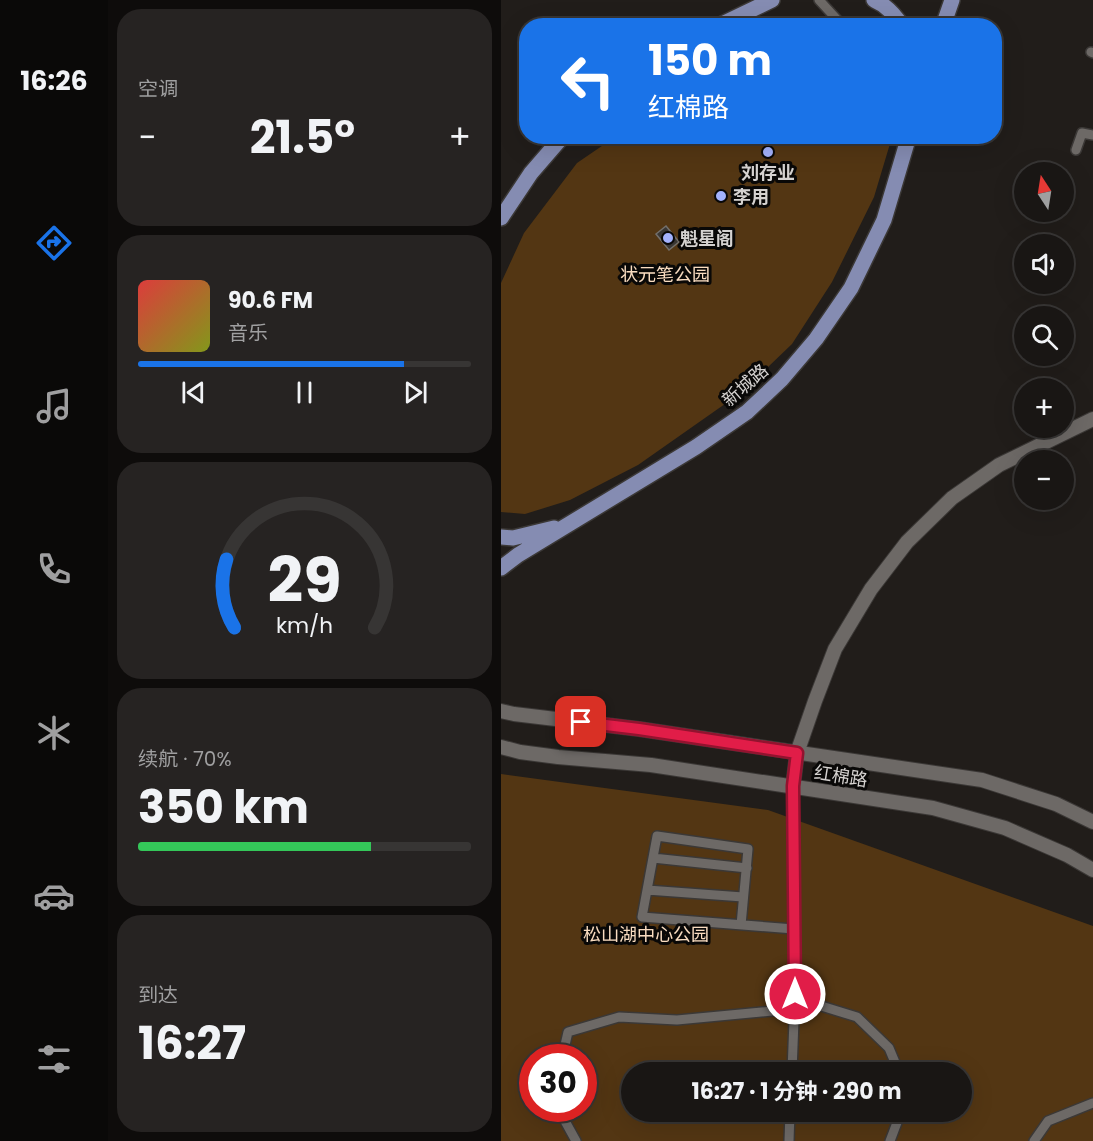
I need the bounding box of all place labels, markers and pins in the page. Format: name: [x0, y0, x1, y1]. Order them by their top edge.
marker: 刘存业: [761, 145, 775, 159]
place label: 刘存业: [741, 160, 795, 185]
place label: 李用: [733, 184, 769, 209]
marker: 李用: [714, 189, 728, 203]
place label: 魁星阁: [680, 226, 734, 251]
marker: 魁星阁: [661, 231, 675, 245]
pin: [555, 696, 606, 747]

